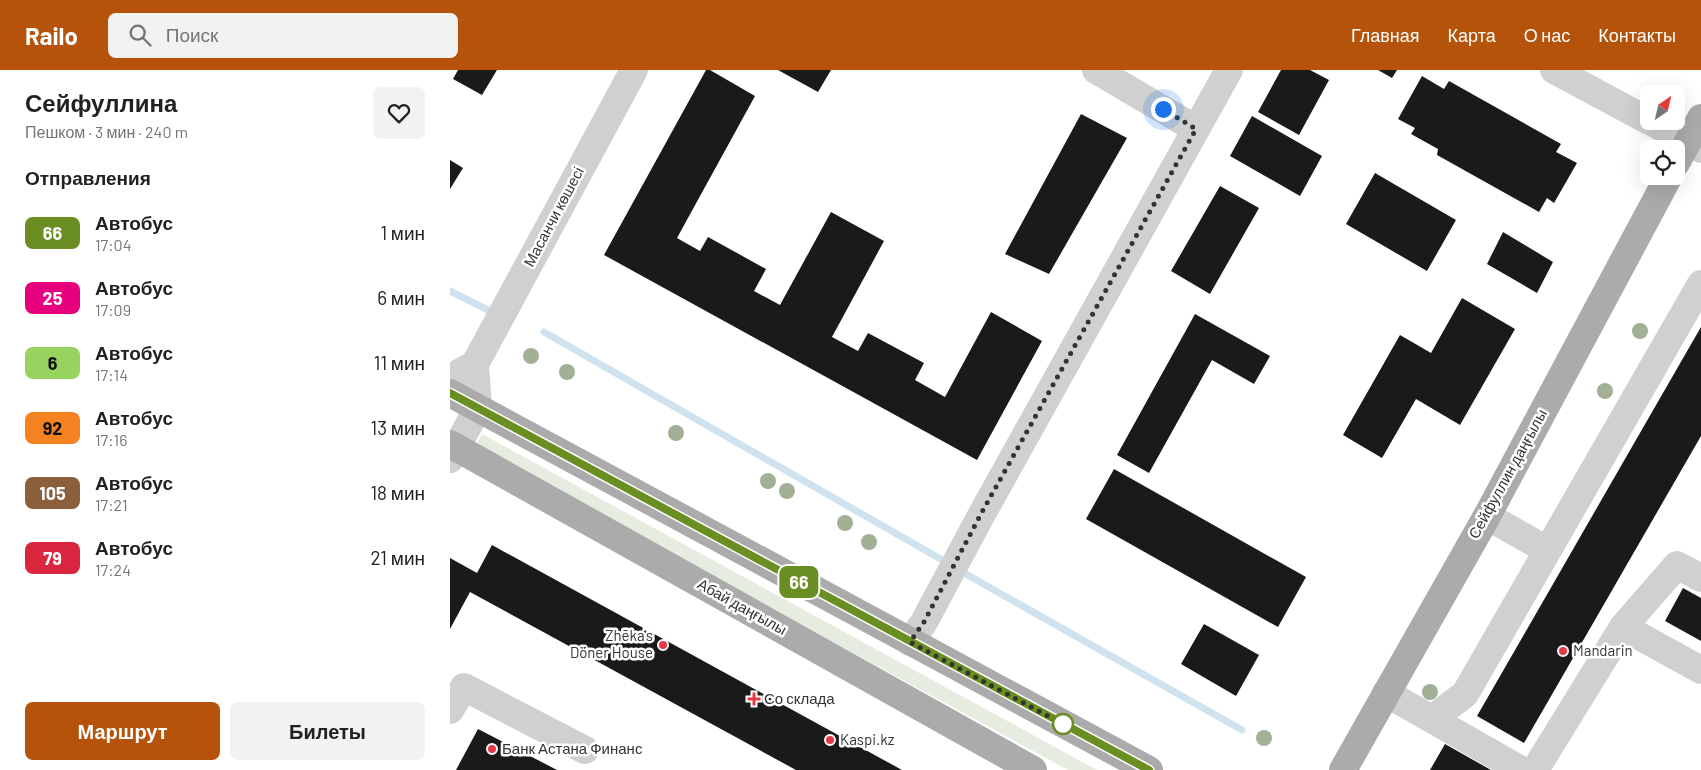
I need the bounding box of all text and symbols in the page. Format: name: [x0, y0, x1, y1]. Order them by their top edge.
search box: [108, 13, 458, 58]
text: Railo: [25, 21, 78, 50]
icon: search: [126, 21, 154, 49]
text: Поиск: [166, 23, 218, 46]
text: Главная: [1351, 24, 1420, 46]
text: Карта: [1448, 24, 1496, 46]
text: О нас: [1524, 24, 1570, 46]
text: Контакты: [1598, 24, 1676, 46]
north arrow: [1640, 85, 1685, 130]
map controls: [1640, 85, 1685, 185]
button: heart: [373, 87, 425, 139]
text: Сейфуллина: [25, 88, 177, 117]
your location: [1151, 97, 1176, 122]
text: Пешком · 3 мин · 240 m: [25, 122, 188, 141]
button: locate: [1640, 140, 1685, 185]
street label: Масанчи көшесі: [519, 164, 587, 270]
text: Отправления: [25, 166, 151, 189]
text: Автобус: [95, 211, 173, 234]
text: 1 мин: [380, 221, 425, 244]
text: 66: [43, 222, 62, 244]
text: 17:04: [95, 235, 131, 254]
text: Автобус: [95, 276, 173, 299]
text: 6 мин: [377, 286, 425, 309]
text: 25: [43, 287, 62, 309]
text: 17:09: [95, 300, 131, 319]
text: Автобус: [95, 341, 173, 364]
text: 11 мин: [374, 351, 425, 374]
text: 6: [48, 352, 57, 374]
text: 17:14: [95, 365, 128, 384]
text: Автобус: [95, 406, 173, 429]
street label: Сейфуллин даңғылы: [1464, 406, 1550, 541]
text: 13 мин: [371, 416, 425, 439]
text: 92: [43, 417, 62, 439]
text: 17:16: [95, 430, 127, 449]
text: Автобус: [95, 471, 173, 494]
text: 18 мин: [370, 481, 425, 504]
text: 105: [39, 482, 66, 504]
text: 17:21: [95, 495, 128, 514]
text: Автобус: [95, 536, 173, 559]
text: 21 мин: [370, 546, 425, 569]
text: 79: [43, 547, 62, 569]
text: 17:24: [95, 560, 131, 579]
line badge: 66: [776, 566, 822, 598]
text: 66: [789, 571, 809, 593]
street label: Абай даңғылы: [695, 574, 790, 638]
place label: Zhēka's Döner House: [570, 626, 653, 661]
marker: Zhēka's Döner House: [657, 639, 669, 651]
place label: Mandarin: [1573, 641, 1633, 659]
marker: Mandarin: [1557, 645, 1569, 657]
place label: Со склада: [764, 689, 835, 707]
marker: Со склада: [748, 693, 760, 705]
button: Маршрут: [25, 702, 220, 760]
button: Билеты: [230, 702, 425, 760]
unlabelled marker: [1052, 713, 1074, 735]
place label: Kaspi.kz: [840, 730, 895, 748]
marker: Kaspi.kz: [824, 734, 836, 746]
place label: Банк Астана Финанс: [502, 739, 643, 757]
marker: Банк Астана Финанс: [486, 743, 498, 755]

